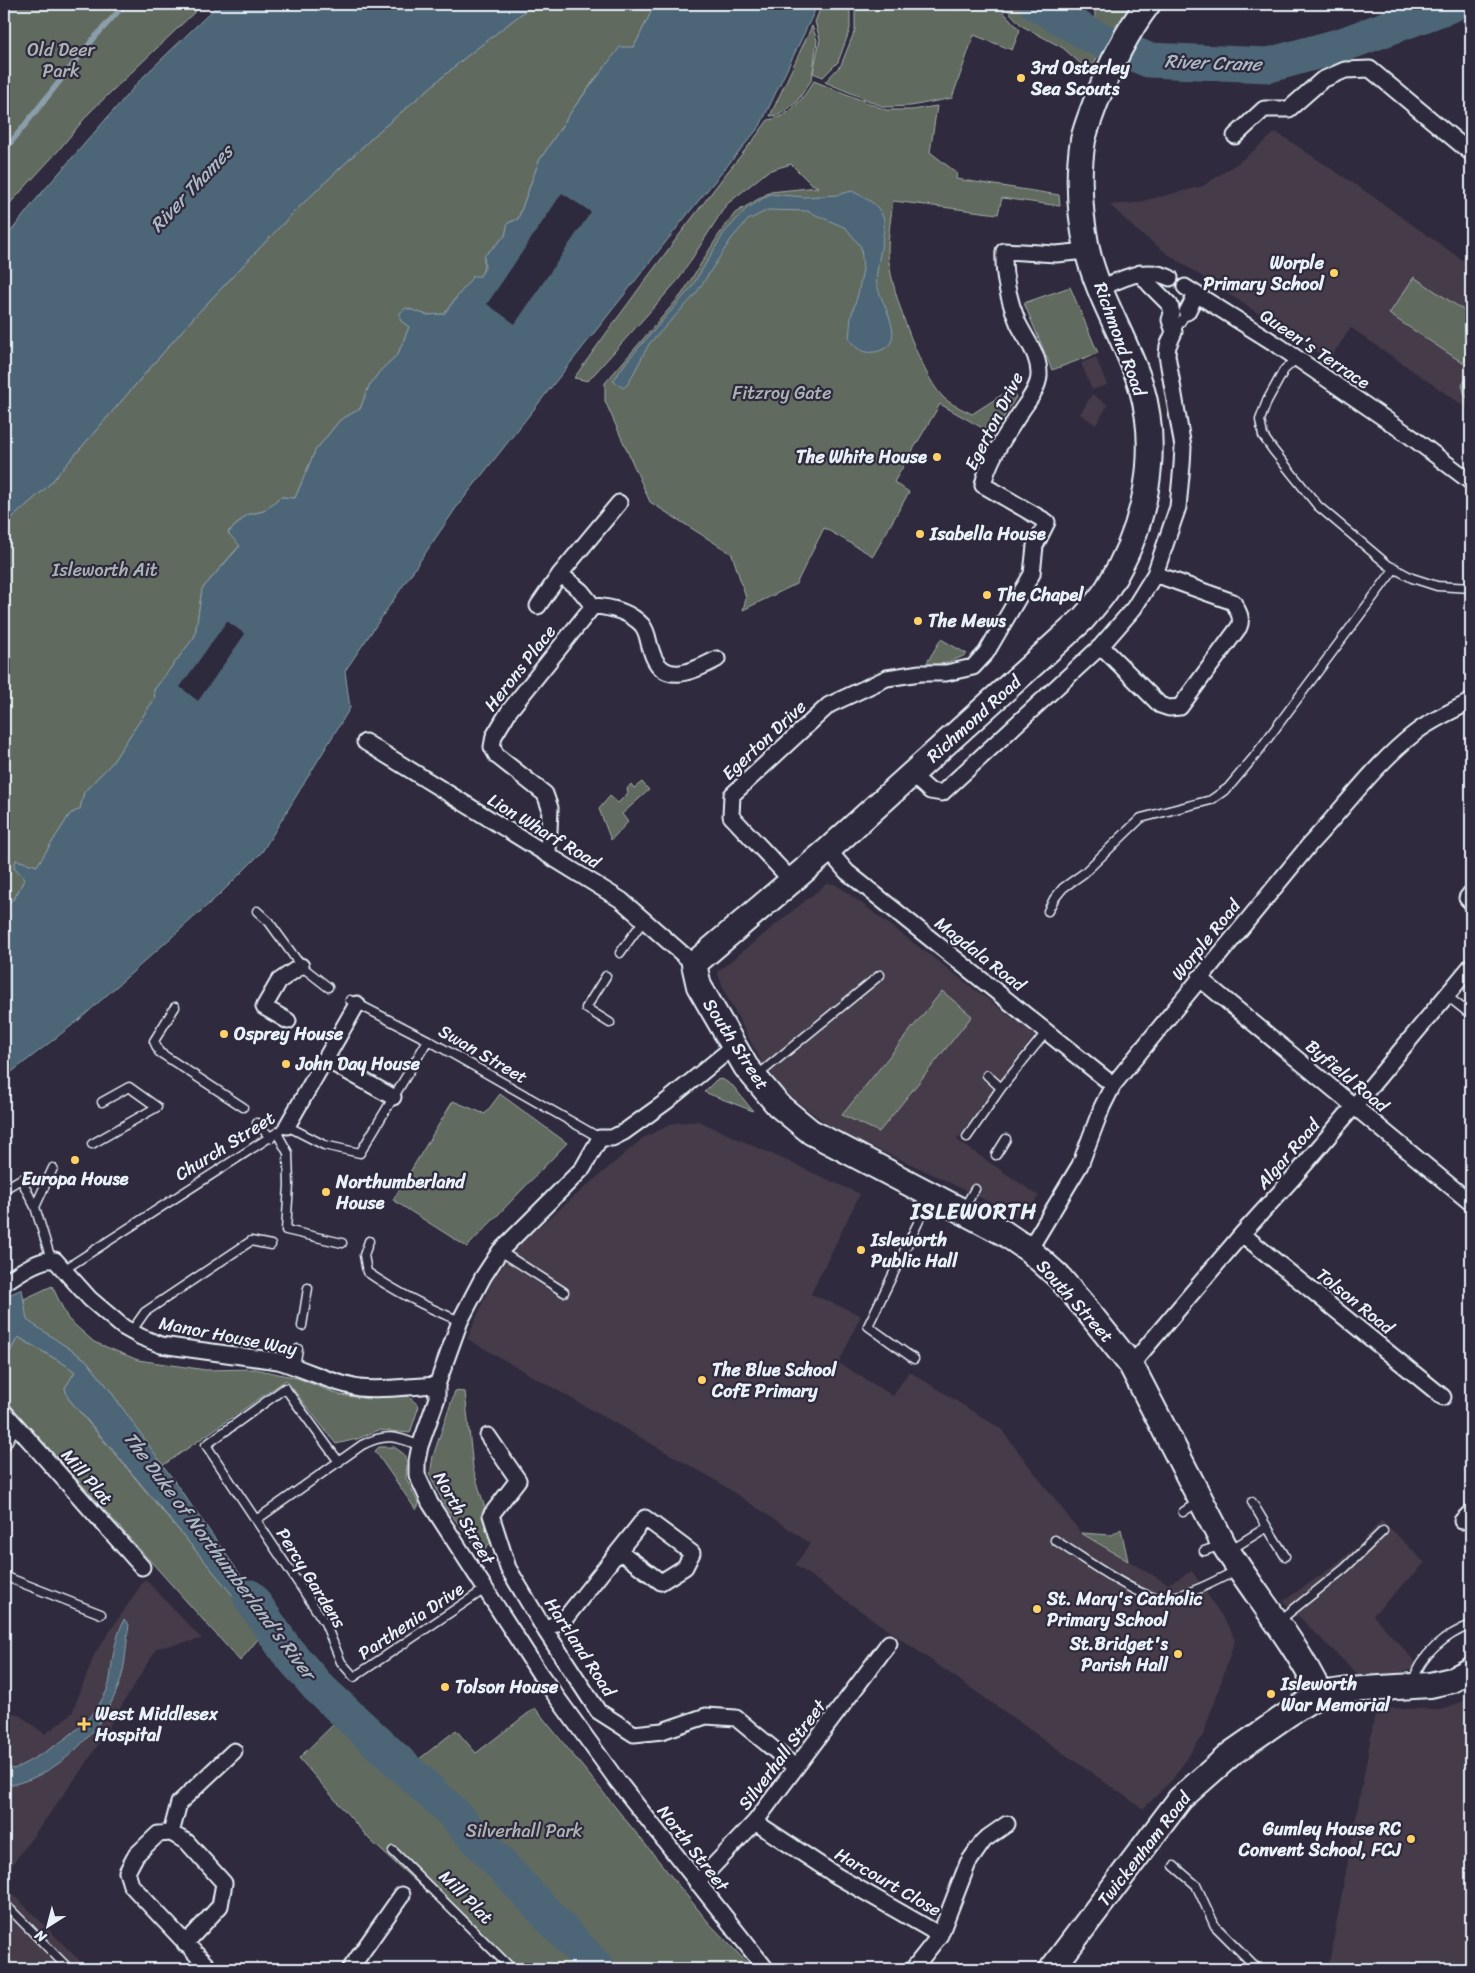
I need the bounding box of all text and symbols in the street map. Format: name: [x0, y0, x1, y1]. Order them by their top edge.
park label: Old Deer Park: [27, 34, 96, 87]
water label: River Crane: [1164, 44, 1264, 81]
place label: 3rd Osterley Sea Scouts: [1030, 52, 1130, 105]
marker: 3rd Osterley Sea Scouts: [1015, 72, 1027, 84]
water label: River Thames: [142, 135, 243, 240]
place label: Worple Primary School: [1203, 247, 1325, 300]
marker: Worple Primary School: [1328, 267, 1340, 279]
street label: Richmond Road: [1085, 277, 1156, 402]
street label: Queen's Terrace: [1253, 300, 1377, 398]
street label: Egerton Drive: [955, 366, 1033, 476]
park label: Fitzroy Gate: [732, 377, 832, 409]
place label: The White House: [796, 441, 927, 473]
marker: The White House: [931, 451, 943, 463]
place label: Isabella House: [929, 518, 1046, 550]
marker: Isabella House: [914, 528, 926, 540]
park label: Isleworth Ait: [51, 554, 158, 586]
place label: The Chapel: [997, 579, 1084, 611]
marker: The Chapel: [981, 589, 993, 601]
place label: The Mews: [928, 605, 1006, 637]
marker: The Mews: [912, 615, 924, 627]
street label: Herons Place: [475, 617, 565, 719]
street label: Richmond Road: [919, 666, 1030, 771]
street label: Egerton Drive: [714, 692, 814, 788]
street label: Lion Wharf Road: [481, 784, 608, 878]
street label: Worple Road: [1163, 891, 1250, 988]
street label: Magdala Road: [927, 908, 1034, 1001]
street label: South Street: [694, 992, 778, 1097]
street label: Swan Street: [432, 1015, 534, 1093]
place label: Osprey House: [234, 1018, 344, 1050]
marker: Osprey House: [218, 1028, 230, 1040]
street label: Byfield Road: [1298, 1031, 1397, 1122]
place label: John Day House: [295, 1048, 421, 1080]
marker: John Day House: [280, 1058, 292, 1070]
street label: Church Street: [168, 1102, 282, 1190]
street label: Algar Road: [1247, 1110, 1329, 1198]
marker: Europa House: [69, 1154, 81, 1166]
place label: Europa House: [22, 1163, 129, 1195]
place label: Northumberland House: [335, 1166, 466, 1219]
marker: Northumberland House: [320, 1186, 332, 1198]
district label: ISLEWORTH: [910, 1192, 1037, 1231]
place label: Isleworth Public Hall: [870, 1224, 958, 1277]
marker: Isleworth Public Hall: [855, 1244, 867, 1256]
street label: South Street: [1028, 1252, 1122, 1351]
street label: Tolson Road: [1309, 1259, 1402, 1344]
street label: Manor House Way: [156, 1307, 300, 1365]
place label: The Blue School CofE Primary: [711, 1354, 837, 1407]
marker: The Blue School CofE Primary: [696, 1374, 708, 1386]
water label: The Duke of Northumberland's River: [115, 1424, 326, 1689]
street label: Mill Plat: [53, 1441, 121, 1513]
street label: North Street: [424, 1465, 504, 1571]
street label: Percy Gardens: [267, 1521, 355, 1636]
street label: Parthenia Drive: [351, 1573, 471, 1668]
place label: St. Mary's Catholic Primary School: [1046, 1583, 1203, 1636]
street label: Hartland Road: [536, 1591, 625, 1705]
marker: St. Mary's Catholic Primary School: [1031, 1603, 1043, 1615]
place label: St.Bridget's Parish Hall: [1069, 1628, 1169, 1681]
marker: St.Bridget's Parish Hall: [1172, 1648, 1184, 1660]
place label: Isleworth War Memorial: [1280, 1668, 1391, 1721]
place label: Tolson House: [455, 1671, 559, 1703]
marker: Tolson House: [439, 1681, 451, 1693]
marker: Isleworth War Memorial: [1265, 1688, 1277, 1700]
street label: Silverhall Street: [729, 1692, 835, 1817]
place label: West Middlesex Hospital: [94, 1698, 219, 1751]
marker: West Middlesex Hospital: [77, 1717, 91, 1731]
street label: Twickenham Road: [1089, 1783, 1200, 1914]
street label: North Street: [649, 1797, 738, 1899]
place label: Gumley House RC Convent School, FCJ: [1238, 1813, 1402, 1866]
park label: Silverhall Park: [466, 1815, 583, 1847]
marker: Gumley House RC Convent School, FCJ: [1405, 1833, 1417, 1845]
street label: Harcourt Close: [828, 1838, 948, 1926]
street label: Mill Plat: [431, 1862, 501, 1932]
north arrow: [22, 1900, 72, 1950]
text: N: [29, 1923, 53, 1950]

